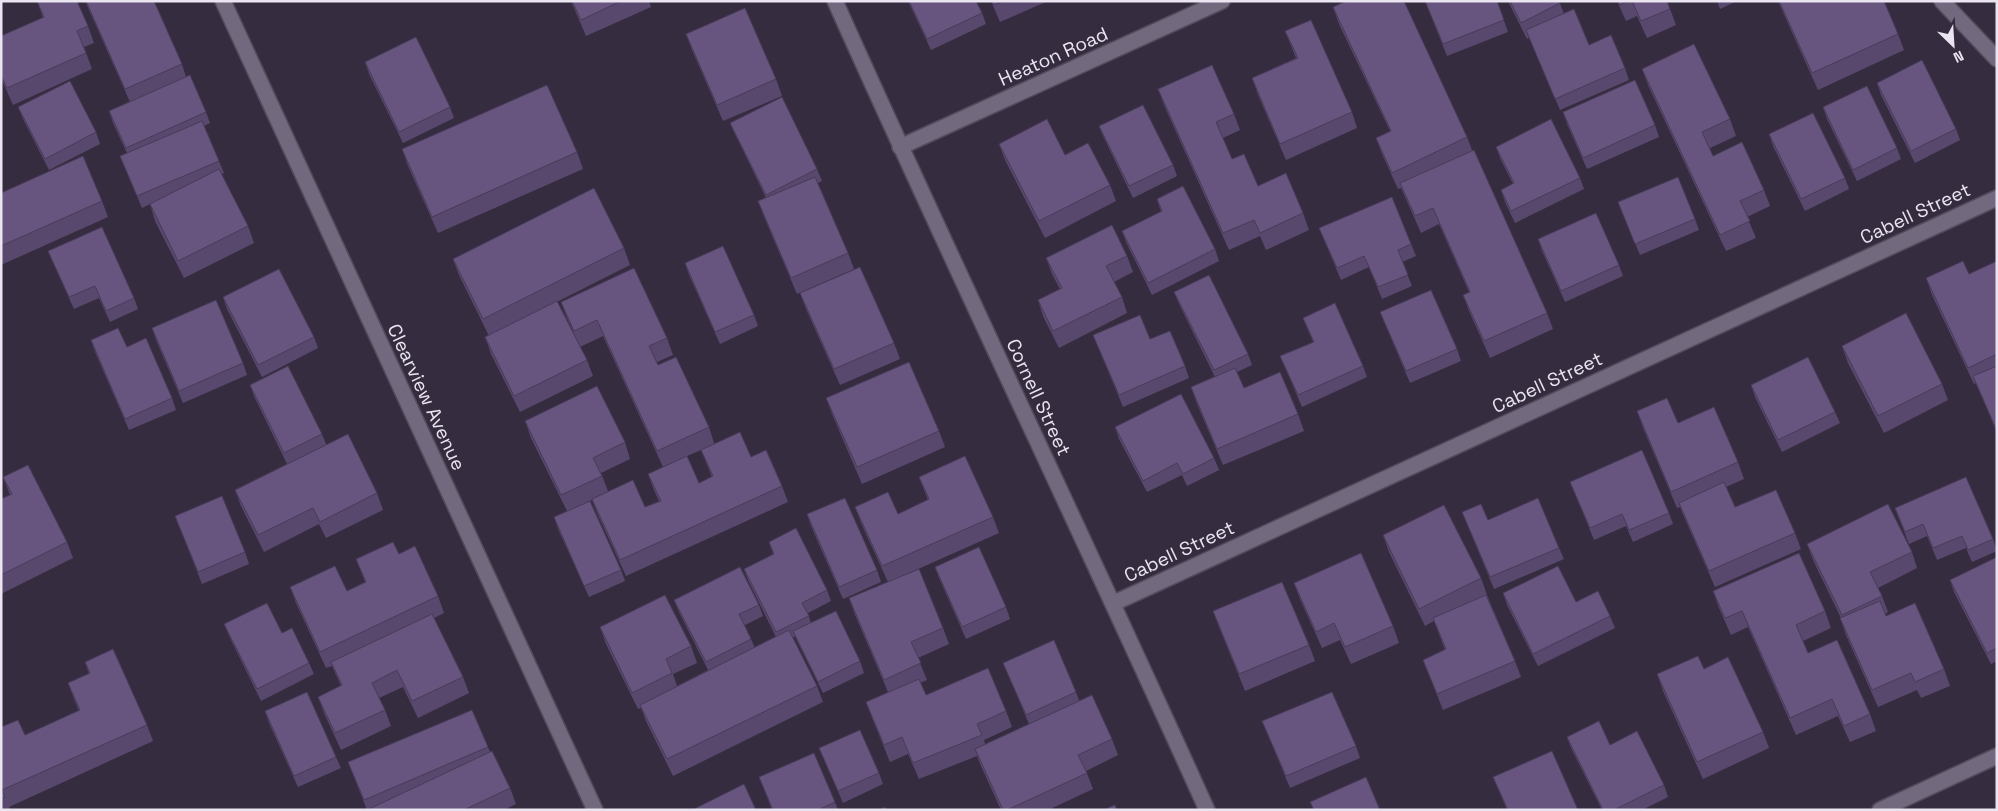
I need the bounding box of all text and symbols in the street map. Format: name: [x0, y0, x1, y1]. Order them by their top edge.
north arrow: [1928, 20, 1978, 70]
street label: Heaton Road: [995, 21, 1112, 92]
text: N: [1950, 47, 1967, 67]
street label: Cabell Street: [1856, 177, 1974, 250]
street label: Clearview Avenue: [382, 320, 471, 475]
street label: Cornell Street: [1001, 335, 1077, 460]
street label: Cabell Street: [1488, 346, 1606, 419]
street label: Cabell Street: [1120, 515, 1238, 588]

